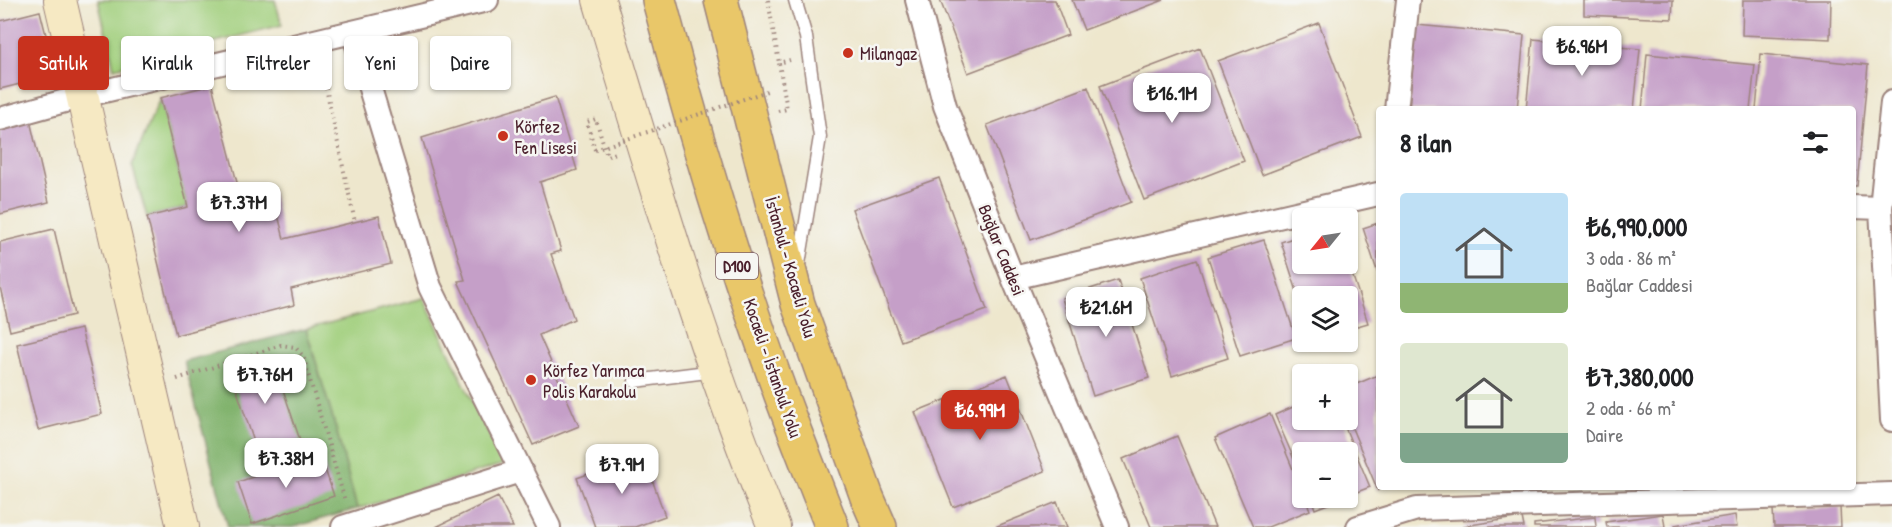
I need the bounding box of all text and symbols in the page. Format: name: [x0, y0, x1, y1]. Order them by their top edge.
pin: ₺6.96M: [1533, 26, 1631, 77]
text: ₺6.96M: [1557, 32, 1607, 59]
chip: Satılık: [18, 36, 109, 90]
chip: Kiralık: [121, 36, 214, 90]
chip: Filtreler: [226, 36, 332, 90]
chip: Yeni: [344, 36, 418, 90]
chip: Daire: [430, 36, 511, 90]
place label: Milangaz: [860, 41, 918, 66]
marker: Milangaz: [841, 46, 855, 60]
pin: ₺16.1M: [1123, 73, 1221, 124]
text: ₺16.1M: [1147, 79, 1197, 106]
place label: Körfez Fen Lisesi: [514, 114, 577, 160]
text: 8 ilan: [1400, 125, 1452, 160]
icon: filters: [1799, 126, 1832, 159]
marker: Körfez Fen Lisesi: [496, 129, 510, 143]
pin: ₺7.37M: [190, 182, 288, 233]
text: ₺7.37M: [211, 188, 267, 215]
street label: İstanbul - Kocaeli Yolu: [759, 194, 823, 340]
street label: Bağlar Caddesi: [972, 201, 1032, 299]
north arrow: [1292, 208, 1358, 274]
map controls: [1292, 208, 1358, 508]
text: ₺6,990,000: [1586, 209, 1687, 244]
icon: home: [1448, 217, 1520, 289]
text: 3 oda · 86 m²: [1586, 244, 1676, 271]
road number: D100: [716, 253, 758, 279]
text: Bağlar Caddesi: [1586, 271, 1693, 298]
button: layers: [1292, 286, 1358, 352]
pin: ₺21.6M: [1057, 287, 1155, 338]
text: ₺21.6M: [1080, 293, 1132, 320]
street label: Kocaeli - İstanbul Yolu: [737, 295, 809, 441]
pin: ₺7.76M: [216, 354, 314, 405]
place label: Körfez Yarımca Polis Karakolu: [543, 358, 644, 404]
text: ₺7,380,000: [1586, 359, 1694, 394]
text: ₺7.76M: [237, 360, 293, 387]
button: +: [1292, 364, 1358, 430]
icon: home: [1448, 367, 1520, 439]
marker: Körfez Yarımca Polis Karakolu: [524, 373, 538, 387]
pin: ₺6.99M: [931, 390, 1029, 441]
text: 2 oda · 66 m²: [1586, 394, 1676, 421]
text: ₺6.99M: [955, 396, 1005, 423]
text: Daire: [1586, 421, 1623, 448]
pin: ₺7.38M: [237, 438, 335, 489]
button: −: [1292, 442, 1358, 508]
text: ₺7.38M: [258, 444, 314, 471]
pin: ₺7.9M: [580, 444, 664, 495]
text: ₺7.9M: [600, 450, 644, 477]

